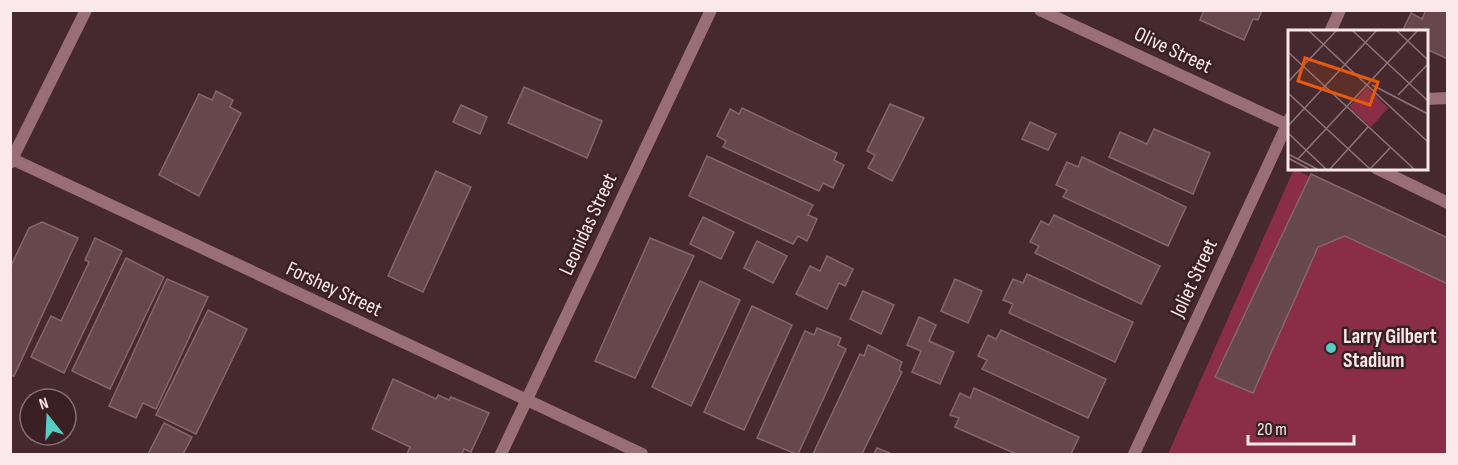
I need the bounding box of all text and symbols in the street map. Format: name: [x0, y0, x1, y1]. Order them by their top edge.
street label: Olive Street: [1130, 21, 1216, 79]
inset map: [1288, 30, 1428, 170]
street label: Leonidas Street: [554, 169, 622, 279]
street label: Joliet Street: [1165, 235, 1223, 322]
street label: Forshey Street: [282, 256, 386, 322]
place label: Larry Gilbert Stadium: [1343, 324, 1437, 373]
marker: Larry Gilbert Stadium: [1324, 341, 1338, 355]
north arrow: [18, 387, 78, 447]
text: N: [37, 394, 51, 415]
scale bar: [1248, 408, 1354, 446]
text: 20 m: [1257, 419, 1287, 440]

